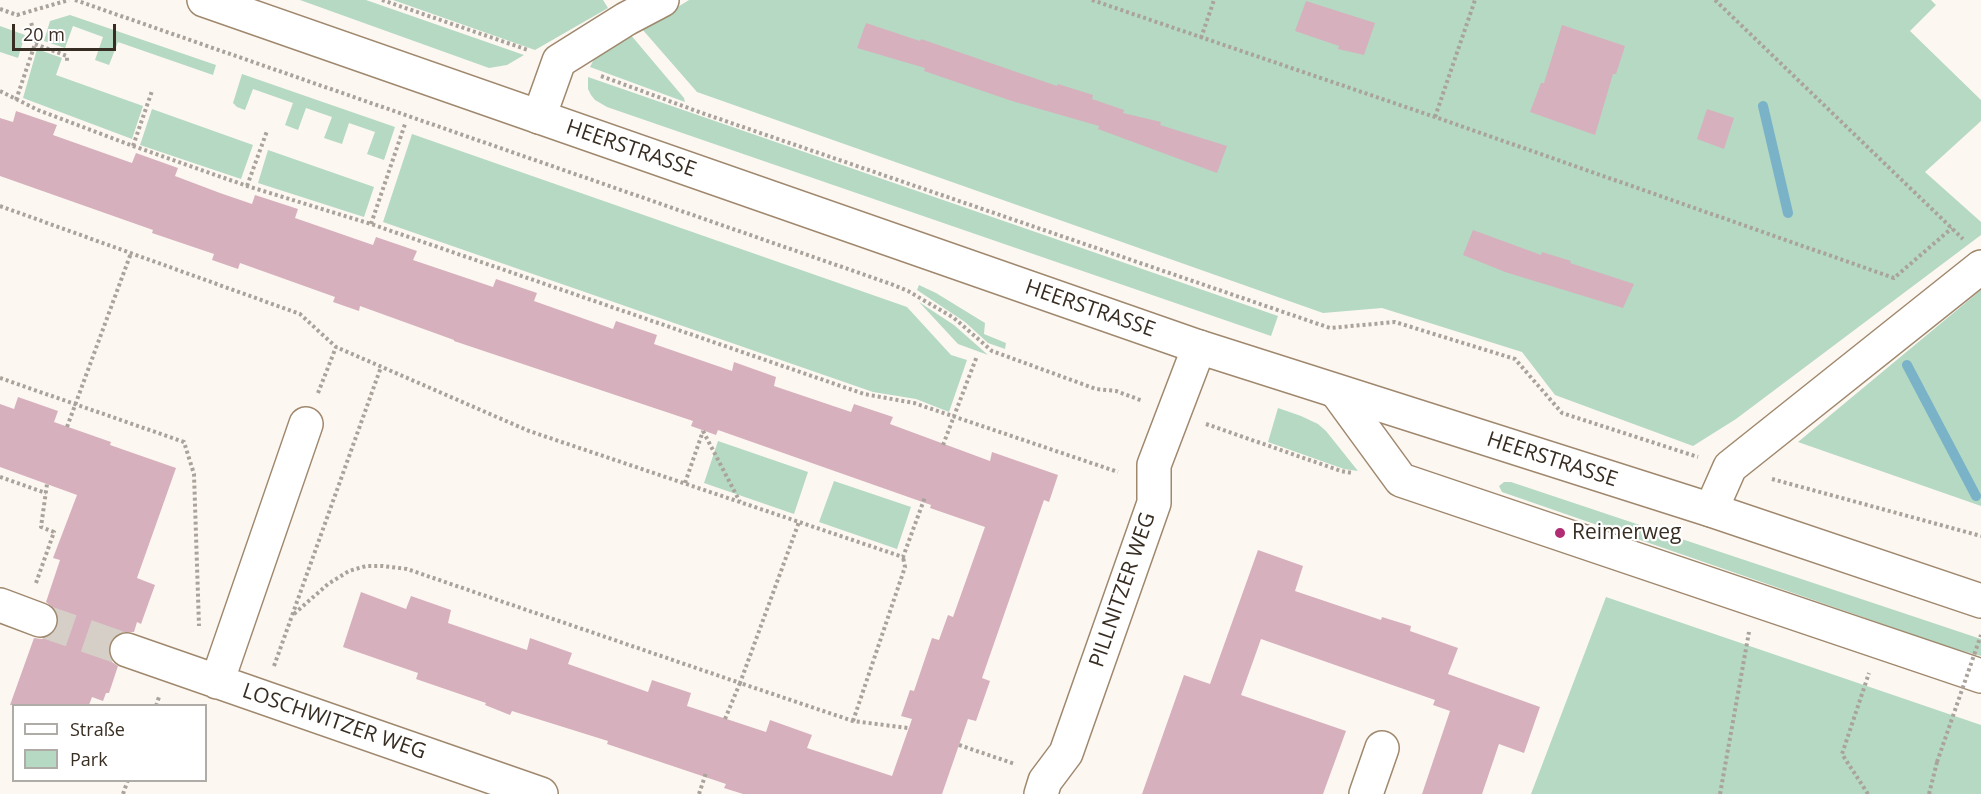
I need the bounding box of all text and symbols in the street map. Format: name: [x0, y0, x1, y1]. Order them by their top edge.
scale bar: [15, 12, 118, 50]
text: 20 m: [23, 22, 65, 46]
street label: HEERSTRASSE: [563, 115, 699, 183]
street label: HEERSTRASSE: [1022, 275, 1158, 343]
street label: HEERSTRASSE: [1484, 427, 1620, 493]
street label: PILLNITZER WEG: [1085, 509, 1161, 671]
place label: Reimerweg: [1572, 520, 1681, 546]
marker: Reimerweg: [1553, 526, 1567, 540]
street label: LOSCHWITZER WEG: [239, 679, 429, 765]
legend: [12, 704, 207, 782]
text: Straße: [70, 717, 125, 741]
text: Park: [70, 747, 108, 771]

